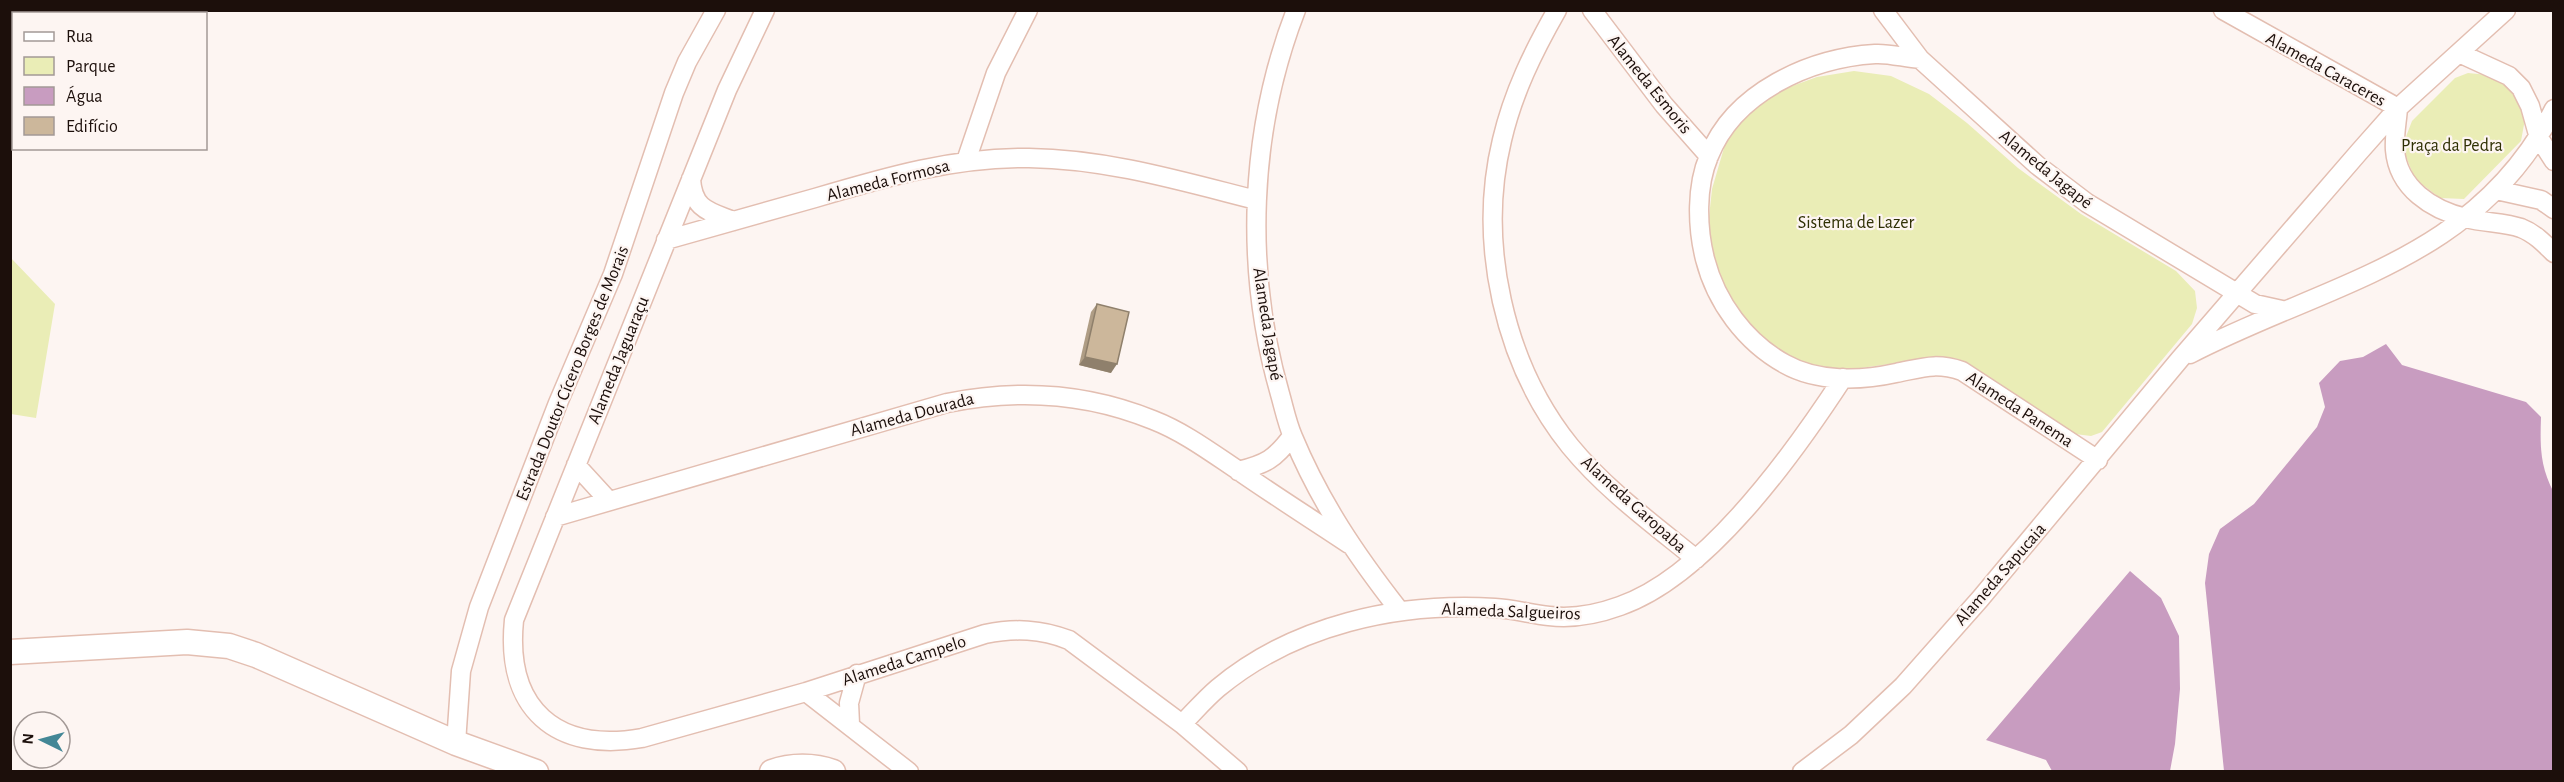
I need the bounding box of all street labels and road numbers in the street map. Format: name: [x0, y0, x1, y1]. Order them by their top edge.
street label: Alameda Caraceres: [2263, 30, 2388, 110]
street label: Alameda Esmoris: [1604, 32, 1694, 138]
street label: Alameda Jagapé: [1995, 127, 2095, 213]
street label: Alameda Formosa: [825, 157, 952, 205]
street label: Estrada Doutor Cícero Borges de Morais: [513, 243, 632, 504]
street label: Alameda Jagapé: [1249, 266, 1285, 382]
street label: Alameda Jaguaraçu: [585, 294, 653, 427]
street label: Alameda Panema: [1963, 369, 2076, 451]
street label: Alameda Dourada: [848, 390, 976, 440]
street label: Alameda Garopaba: [1577, 453, 1689, 557]
street label: Alameda Sapucaia: [1952, 520, 2050, 629]
street label: Alameda Salgueiros: [1441, 601, 1581, 623]
street label: Alameda Campelo: [840, 632, 969, 689]

